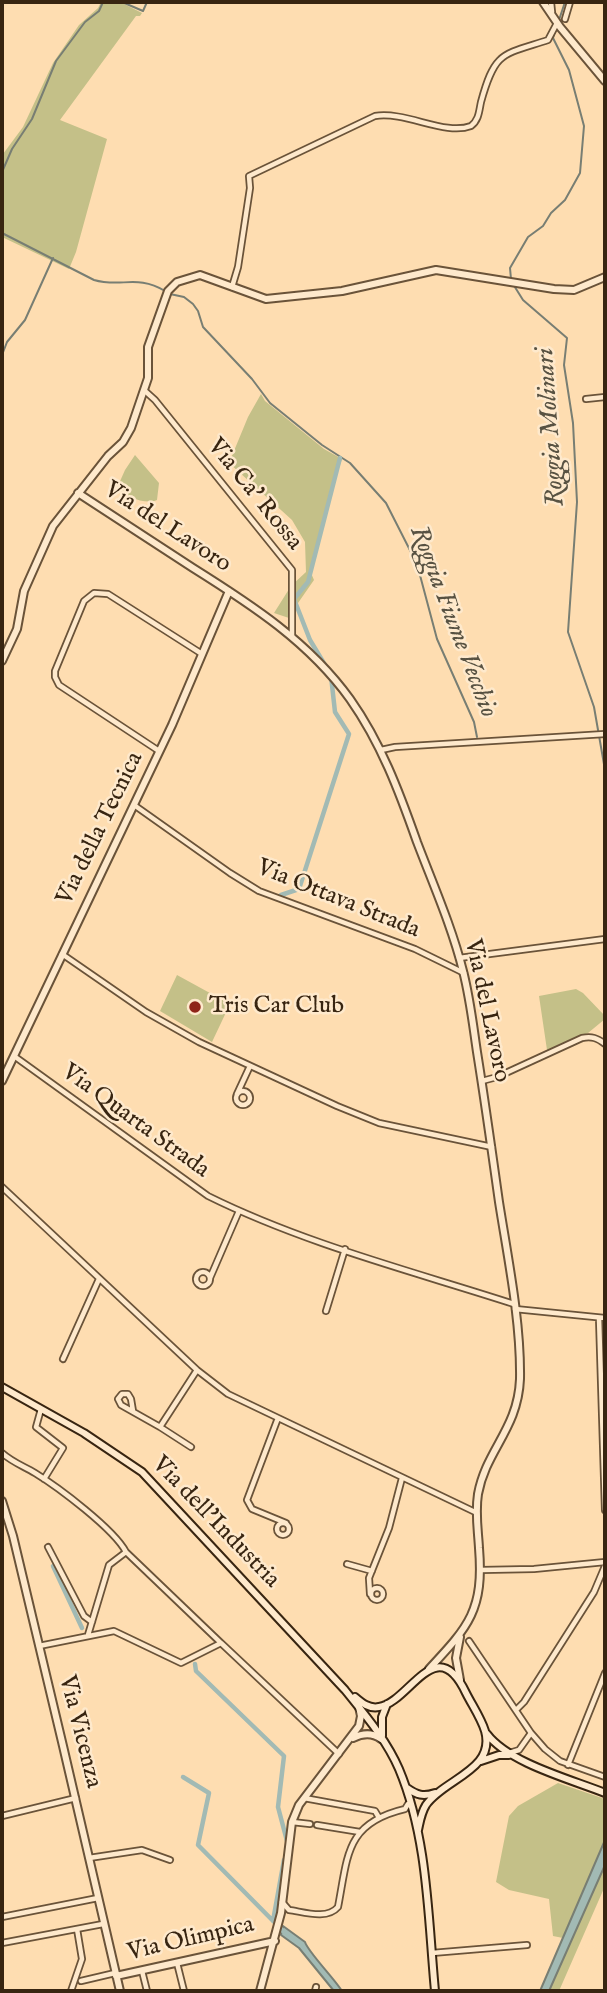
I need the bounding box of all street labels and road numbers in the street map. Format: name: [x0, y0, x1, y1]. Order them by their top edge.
street label: Via Ca' Rossa: [200, 433, 308, 557]
street label: Via del Lavoro: [98, 476, 236, 580]
street label: Via della Tecnica: [51, 748, 151, 910]
street label: Via Ottava Strada: [252, 854, 424, 946]
street label: Via del Lavoro: [457, 937, 515, 1085]
street label: Via Quarta Strada: [55, 1059, 215, 1185]
street label: Via dell'Industria: [145, 1451, 285, 1595]
street label: Via Vicenza: [51, 1673, 107, 1791]
street label: Via Olimpica: [125, 1911, 257, 1969]

